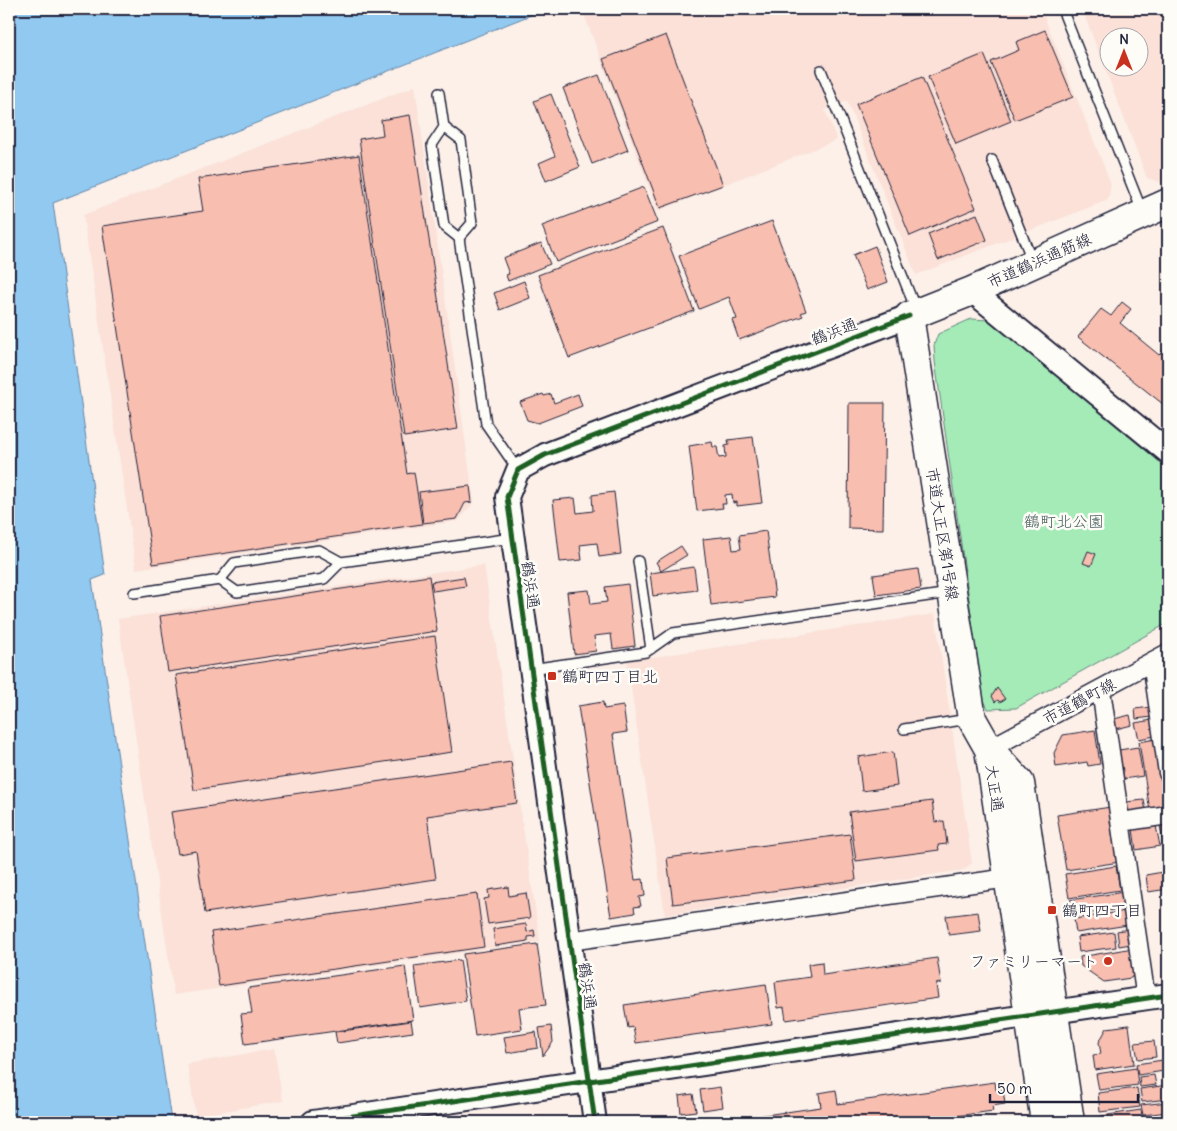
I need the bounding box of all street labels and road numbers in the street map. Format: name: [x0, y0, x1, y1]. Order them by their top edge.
street label: 市道鶴浜通筋線: [984, 228, 1094, 292]
street label: 鶴浜通: [808, 313, 860, 349]
street label: 市道大正区第1号線: [923, 466, 963, 602]
street label: 鶴浜通: [518, 560, 544, 610]
street label: 市道鶴町線: [1039, 673, 1119, 729]
street label: 大正通: [982, 763, 1008, 813]
street label: 鶴浜通: [575, 961, 601, 1011]

